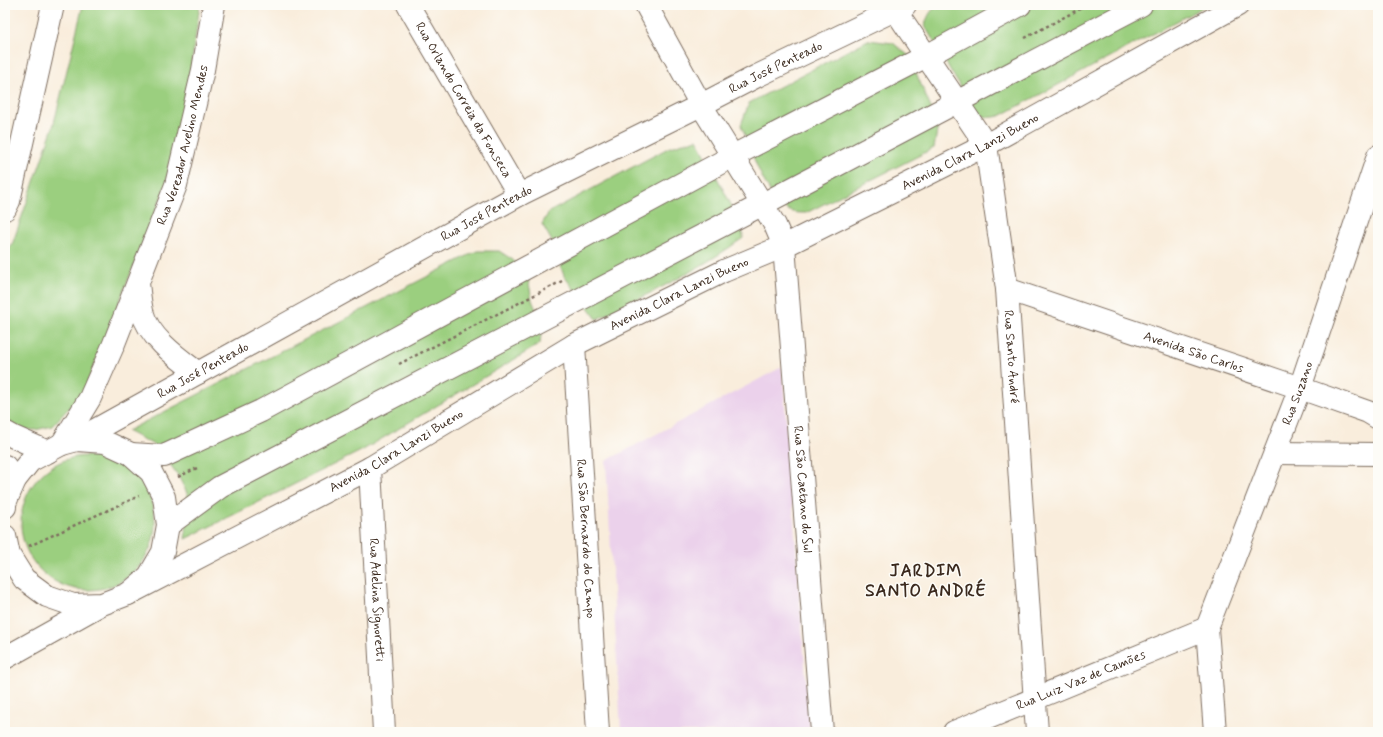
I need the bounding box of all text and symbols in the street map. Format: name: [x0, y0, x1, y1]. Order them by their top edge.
street label: Rua Orlando Correia da Fonseca: [411, 19, 516, 181]
street label: Rua José Penteado: [726, 37, 826, 98]
street label: Rua Vereador Avelino Mendes: [153, 64, 212, 227]
street label: Avenida Clara Lanzi Bueno: [899, 109, 1042, 194]
street label: Rua José Penteado: [438, 181, 535, 245]
street label: Avenida Clara Lanzi Bueno: [607, 253, 751, 335]
street label: Rua Santo André: [1000, 309, 1023, 404]
street label: Avenida São Carlos: [1141, 327, 1246, 377]
street label: Rua José Penteado: [154, 338, 252, 402]
street label: Rua Suzano: [1278, 359, 1317, 427]
street label: Avenida Clara Lanzi Bueno: [326, 405, 466, 496]
street label: Rua São Caetano do Sul: [790, 425, 816, 554]
street label: Rua São Bernardo do Campo: [573, 458, 599, 619]
street label: Rua Adelina Signoretti: [365, 538, 389, 662]
district label: JARDIM SANTO ANDRÉ: [865, 560, 987, 602]
street label: Rua Luiz Vaz de Camões: [1013, 646, 1148, 714]

